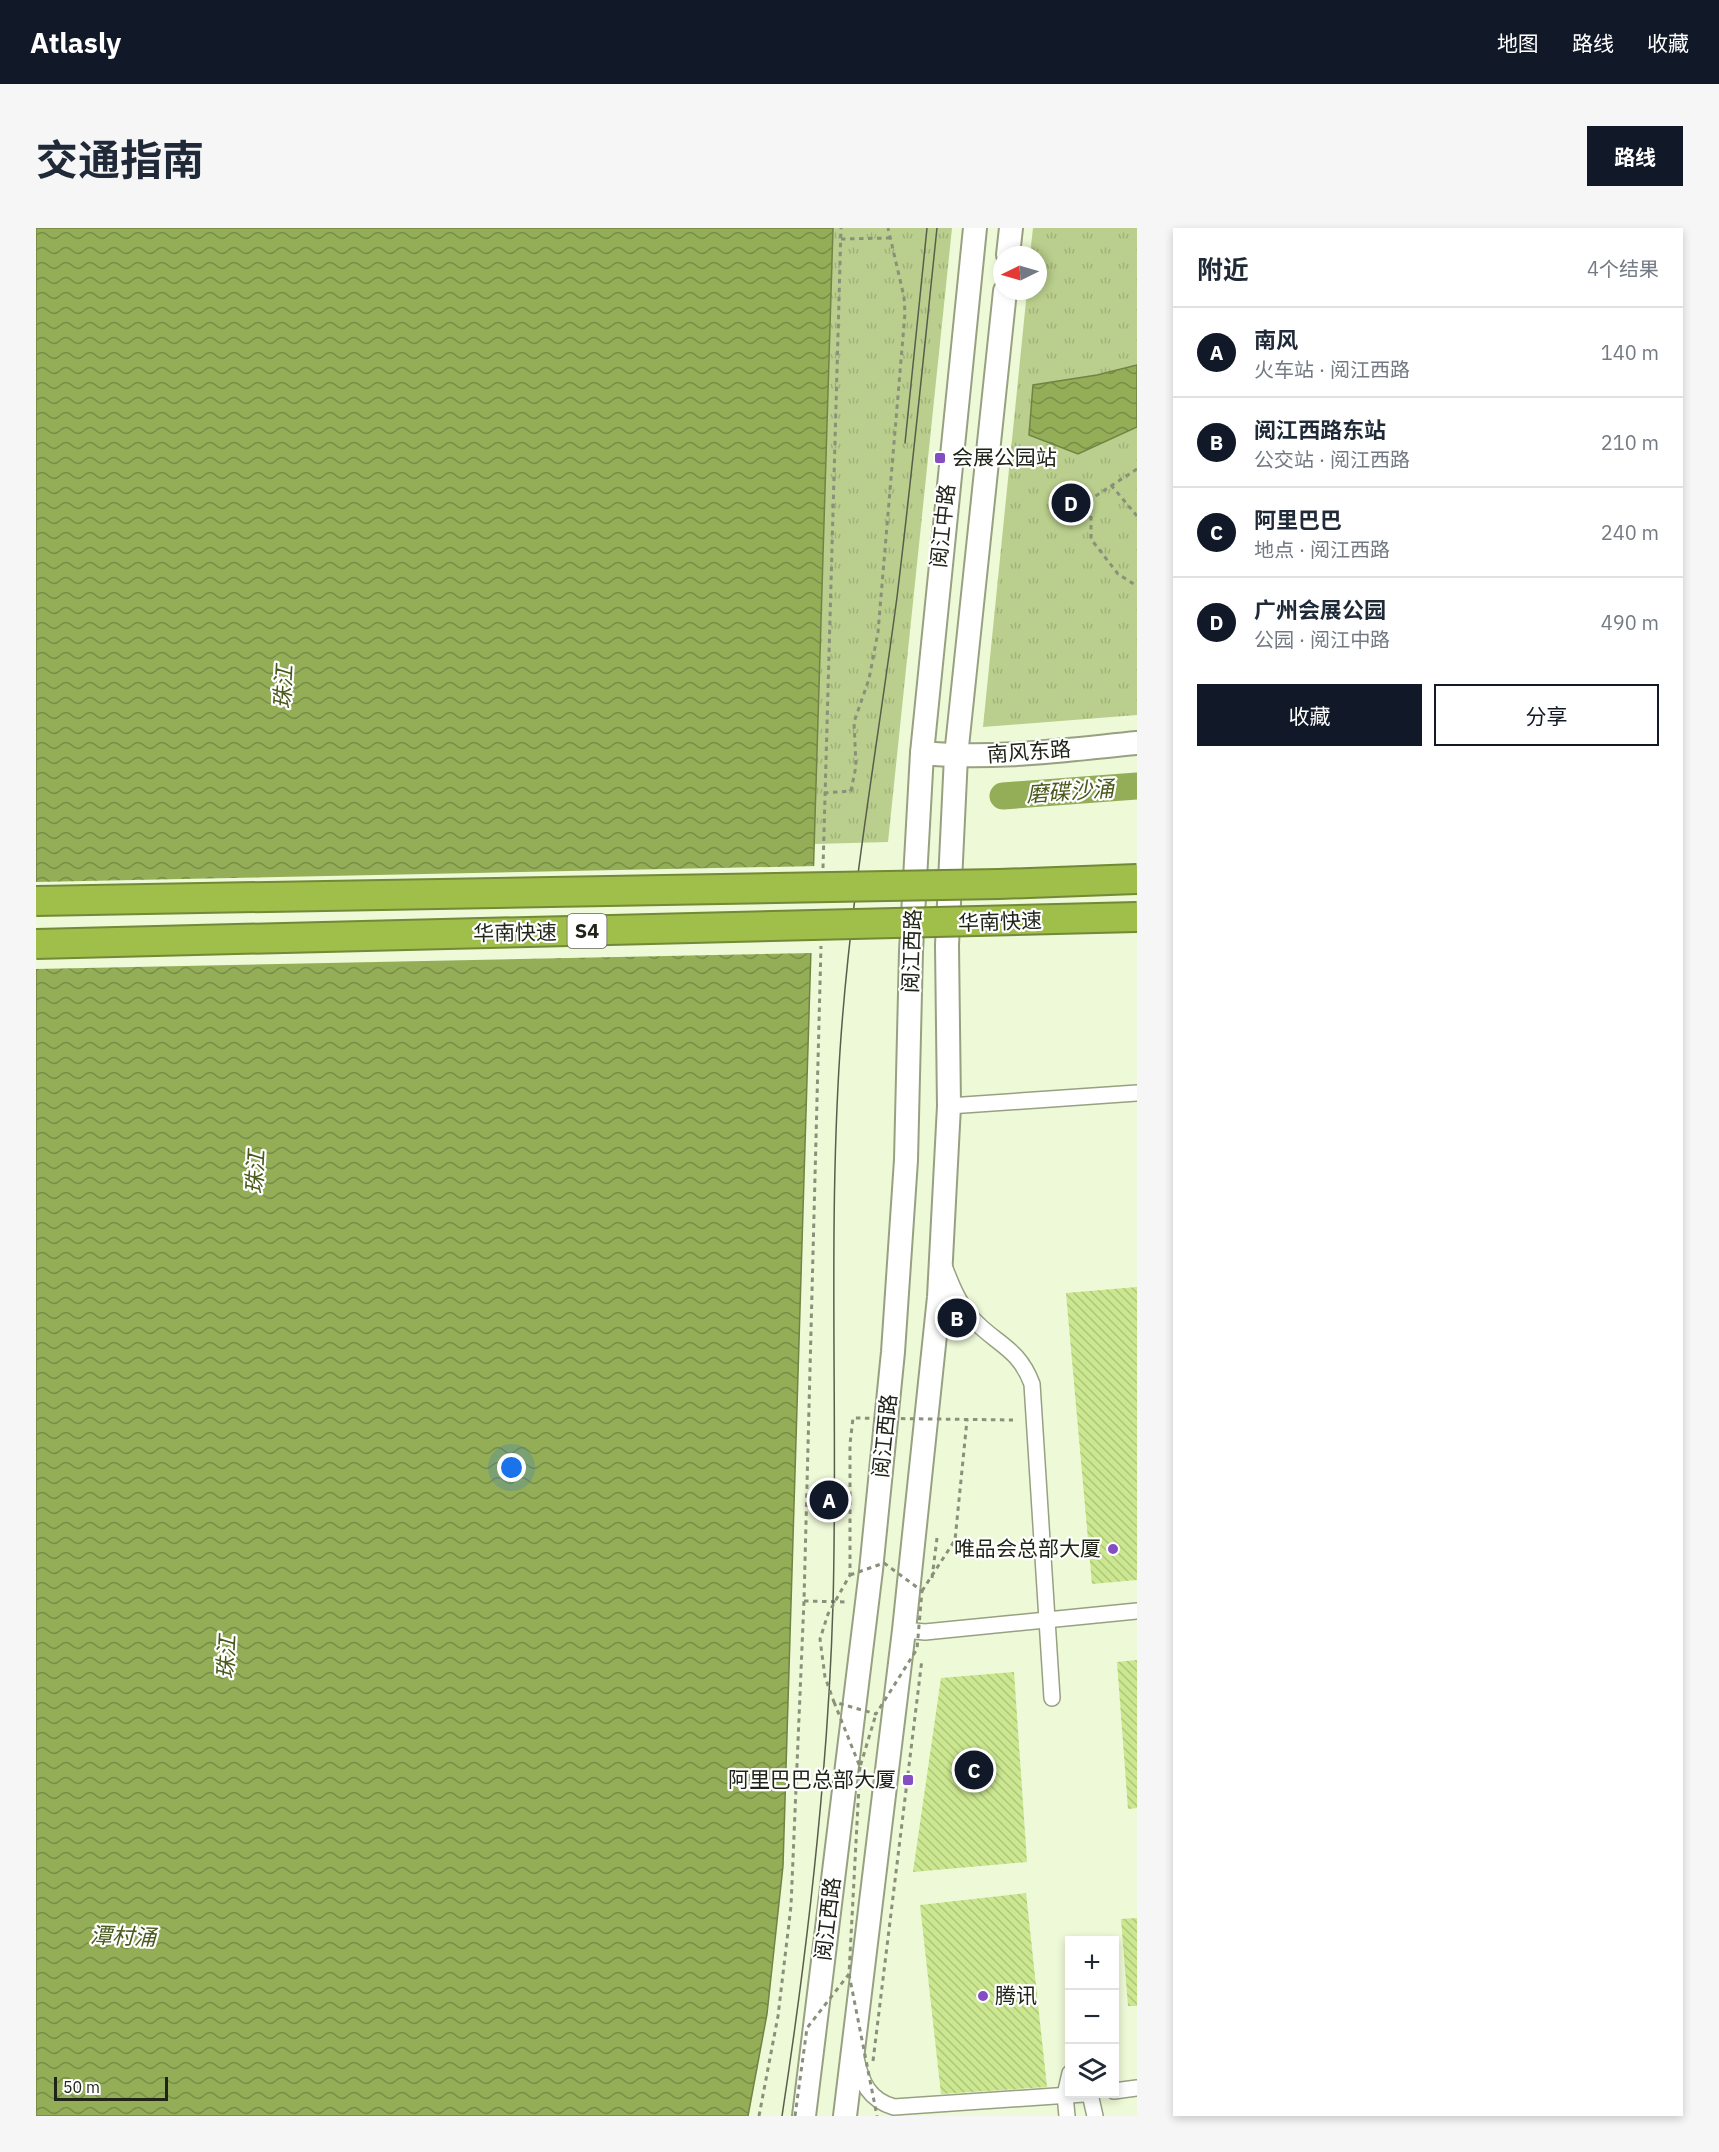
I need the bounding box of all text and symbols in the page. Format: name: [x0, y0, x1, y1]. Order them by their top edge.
text: Atlasly: [30, 24, 121, 61]
text: 地图: [1497, 29, 1539, 57]
text: 路线: [1572, 29, 1614, 57]
text: 收藏: [1647, 29, 1689, 57]
button: 路线: [1587, 126, 1683, 186]
text: 交通指南: [36, 132, 204, 187]
north arrow: [993, 246, 1047, 300]
text: 附近: [1197, 252, 1249, 286]
text: 4个结果: [1587, 255, 1659, 282]
text: 南风: [1254, 325, 1298, 354]
text: A: [1210, 339, 1223, 366]
text: 140 m: [1601, 339, 1659, 366]
text: 火车站 · 阅江西路: [1254, 356, 1410, 383]
text: 阅江西路东站: [1254, 415, 1386, 444]
text: B: [1210, 429, 1223, 456]
text: 210 m: [1601, 429, 1659, 456]
place label: 会展公园站: [952, 443, 1057, 471]
text: 公交站 · 阅江西路: [1254, 446, 1410, 473]
marker: 会展公园站: [933, 451, 947, 465]
pin: D: [1052, 480, 1090, 526]
street label: 阅江中路: [924, 483, 960, 569]
text: 阿里巴巴: [1254, 505, 1342, 534]
text: C: [1210, 519, 1223, 546]
text: 240 m: [1601, 519, 1659, 546]
text: 地点 · 阅江西路: [1254, 536, 1390, 563]
text: 广州会展公园: [1254, 595, 1386, 624]
text: D: [1210, 609, 1223, 636]
text: 490 m: [1601, 609, 1659, 636]
text: 公园 · 阅江中路: [1254, 626, 1390, 653]
water label: 珠江: [267, 662, 298, 710]
button: 收藏: [1197, 684, 1422, 746]
button: 分享: [1434, 684, 1659, 746]
street label: 南风东路: [986, 734, 1072, 768]
water label: 磨碟沙涌: [1025, 773, 1118, 808]
street label: 华南快速: [958, 906, 1042, 936]
street label: 阅江西路: [896, 909, 926, 993]
road number: S4: [568, 914, 606, 948]
street label: 华南快速: [473, 917, 557, 947]
water label: 珠江: [239, 1147, 270, 1195]
pin: B: [938, 1296, 976, 1340]
street label: 阅江西路: [866, 1393, 902, 1479]
your location: [497, 1453, 526, 1482]
pin: A: [810, 1478, 848, 1522]
place label: 唯品会总部大厦: [954, 1534, 1101, 1562]
marker: 唯品会总部大厦: [1106, 1542, 1120, 1556]
water label: 珠江: [210, 1632, 241, 1680]
pin: C: [954, 1748, 994, 1792]
place label: 阿里巴巴总部大厦: [728, 1765, 896, 1793]
marker: 阿里巴巴总部大厦: [901, 1773, 915, 1787]
street label: 阅江西路: [808, 1875, 846, 1962]
water label: 潭村涌: [90, 1920, 159, 1951]
map controls: [1065, 1936, 1119, 2098]
button: +: [1065, 1936, 1119, 1990]
place label: 腾讯: [995, 1981, 1037, 2009]
marker: 腾讯: [976, 1989, 990, 2003]
button: −: [1065, 1990, 1119, 2044]
button: layers: [1065, 2044, 1119, 2098]
scale bar: [54, 2074, 168, 2102]
text: 50 m: [63, 2077, 100, 2097]

